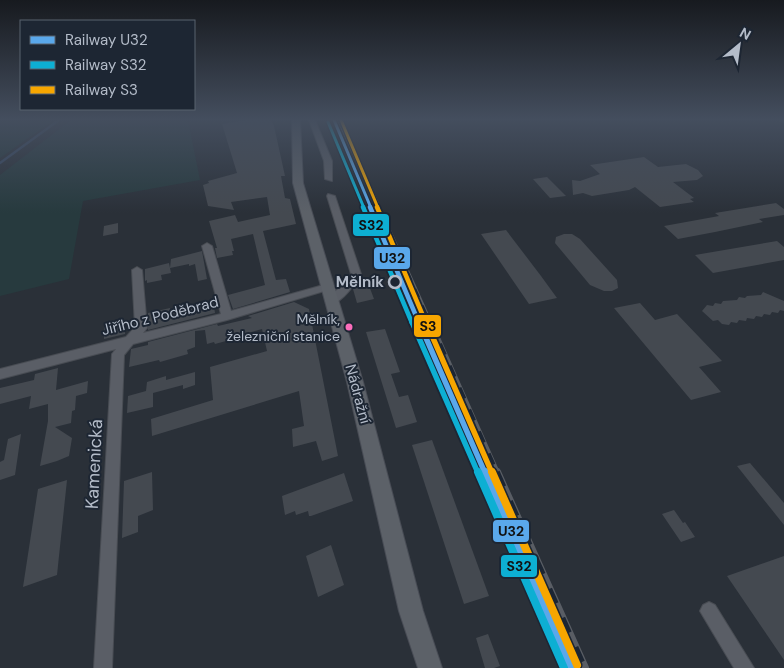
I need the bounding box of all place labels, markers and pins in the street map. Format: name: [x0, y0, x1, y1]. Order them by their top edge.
place label: Mělník: [336, 272, 384, 292]
marker: Mělník: [388, 275, 402, 289]
place label: Mělník, železniční stanice: [227, 310, 340, 345]
marker: Mělník, železniční stanice: [344, 322, 354, 332]

